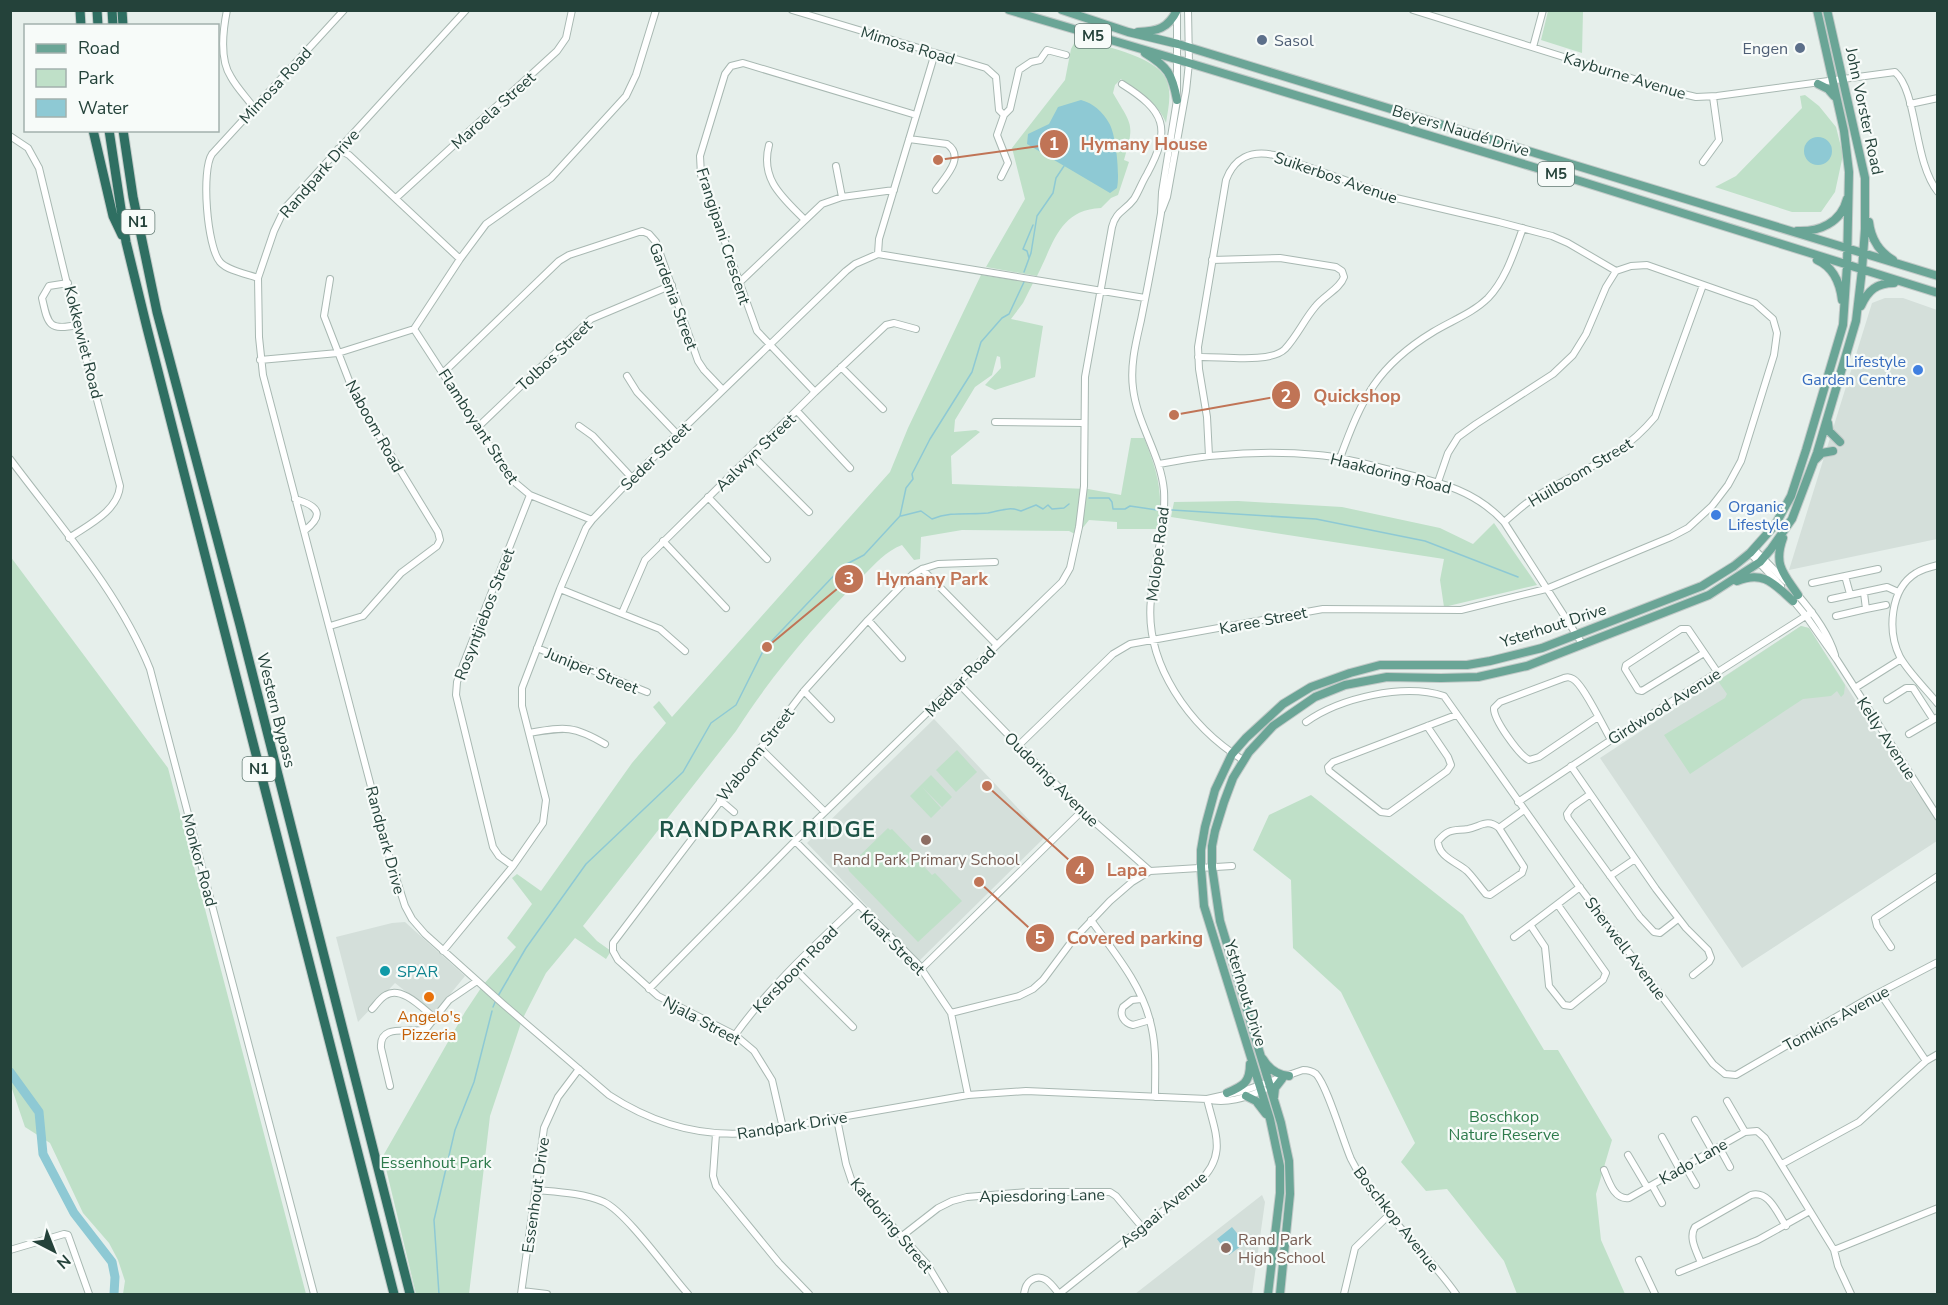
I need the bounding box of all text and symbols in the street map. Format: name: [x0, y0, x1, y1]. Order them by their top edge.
street label: Mimosa Road: [858, 21, 958, 71]
legend: [24, 24, 219, 132]
road number: M5: [1075, 24, 1111, 48]
place label: Sasol: [1274, 30, 1314, 52]
marker: Sasol: [1255, 33, 1269, 47]
text: Road: [78, 36, 120, 60]
place label: Engen: [1743, 38, 1788, 60]
marker: Engen: [1793, 41, 1807, 55]
street label: Mimosa Road: [234, 43, 317, 129]
street label: John Vorster Road: [1840, 45, 1888, 177]
street label: Kayburne Avenue: [1561, 47, 1689, 105]
text: Park: [78, 66, 115, 90]
street label: Maroela Street: [447, 67, 541, 154]
text: Water: [78, 96, 129, 120]
street label: Beyers Naudé Drive: [1389, 100, 1532, 162]
street label: Randpark Drive: [275, 124, 365, 223]
callout: Hymany House: [1039, 126, 1220, 162]
text: 1: [1049, 132, 1059, 156]
text: Hymany House: [1080, 132, 1208, 156]
street label: Suikerbos Avenue: [1271, 147, 1400, 209]
road number: M5: [1538, 162, 1574, 186]
street label: Frangipani Crescent: [691, 165, 756, 308]
road number: N1: [122, 210, 154, 234]
street label: Gardenia Street: [643, 240, 703, 353]
street label: Kokkewiet Road: [58, 284, 108, 401]
street label: Tolbos Street: [512, 315, 597, 396]
place label: Lifestyle Garden Centre: [1802, 351, 1906, 391]
marker: Lifestyle Garden Centre: [1911, 363, 1925, 377]
street label: Flamboyant Street: [433, 365, 524, 489]
street label: Naboom Road: [340, 376, 409, 477]
callout: Quickshop: [1271, 377, 1413, 413]
text: 2: [1281, 384, 1291, 408]
text: Quickshop: [1313, 384, 1401, 408]
street label: Aalwyn Street: [711, 409, 801, 497]
street label: Seder Street: [616, 417, 696, 496]
street label: Huilboom Street: [1524, 433, 1637, 513]
street label: Haakdoring Road: [1328, 448, 1454, 500]
place label: Organic Lifestyle: [1728, 496, 1789, 536]
street label: Molope Road: [1141, 505, 1175, 603]
marker: Organic Lifestyle: [1709, 508, 1723, 522]
street label: Rosyntjiebos Street: [450, 545, 520, 683]
callout: Hymany Park: [834, 561, 1000, 597]
text: 3: [844, 567, 854, 591]
text: Hymany Park: [876, 567, 988, 591]
street label: Ysterhout Drive: [1497, 598, 1609, 654]
street label: Karee Street: [1217, 602, 1309, 640]
street label: Medlar Road: [920, 641, 1001, 722]
street label: Juniper Street: [541, 642, 642, 700]
street label: Western Bypass: [251, 650, 301, 770]
street label: Girdwood Avenue: [1604, 663, 1725, 750]
street label: Kelly Avenue: [1851, 693, 1921, 784]
street label: Waboom Street: [712, 703, 800, 806]
street label: Oudoring Avenue: [999, 727, 1104, 832]
road number: N1: [242, 757, 276, 781]
street label: Randpark Drive: [360, 784, 410, 897]
street label: Monkor Road: [176, 811, 222, 909]
district label: RANDPARK RIDGE: [659, 815, 877, 845]
marker: Rand Park Primary School: [919, 833, 933, 847]
place label: Rand Park Primary School: [833, 849, 1020, 871]
callout: Lapa: [1065, 852, 1159, 888]
text: 4: [1075, 858, 1086, 882]
text: Lapa: [1107, 858, 1147, 882]
street label: Sherwell Avenue: [1579, 893, 1671, 1005]
street label: Kiaat Street: [855, 905, 930, 980]
callout: Covered parking: [1025, 920, 1216, 956]
street label: Kersboom Road: [748, 921, 843, 1018]
text: 5: [1035, 926, 1046, 950]
text: Covered parking: [1067, 926, 1203, 950]
street label: Ysterhout Drive: [1218, 936, 1272, 1049]
place label: SPAR: [397, 961, 438, 983]
marker: SPAR: [378, 964, 392, 978]
street label: Tomkins Avenue: [1780, 981, 1893, 1057]
marker: Angelo's Pizzeria: [422, 990, 436, 1004]
street label: Njala Street: [659, 991, 745, 1051]
place label: Angelo's Pizzeria: [397, 1006, 461, 1046]
street label: Randpark Drive: [736, 1106, 849, 1146]
park label: Boschkop Nature Reserve: [1448, 1106, 1560, 1146]
street label: Kado Lane: [1655, 1133, 1732, 1190]
street label: Essenhout Drive: [517, 1136, 555, 1255]
park label: Essenhout Park: [381, 1152, 492, 1174]
street label: Boschkop Avenue: [1348, 1162, 1444, 1277]
street label: Asgaai Avenue: [1115, 1167, 1212, 1253]
street label: Katdoring Street: [845, 1173, 938, 1278]
street label: Apiesdoring Lane: [979, 1184, 1105, 1208]
north arrow: [24, 1221, 84, 1281]
place label: Rand Park High School: [1238, 1229, 1326, 1269]
marker: Rand Park High School: [1219, 1241, 1233, 1255]
text: N: [52, 1249, 75, 1274]

